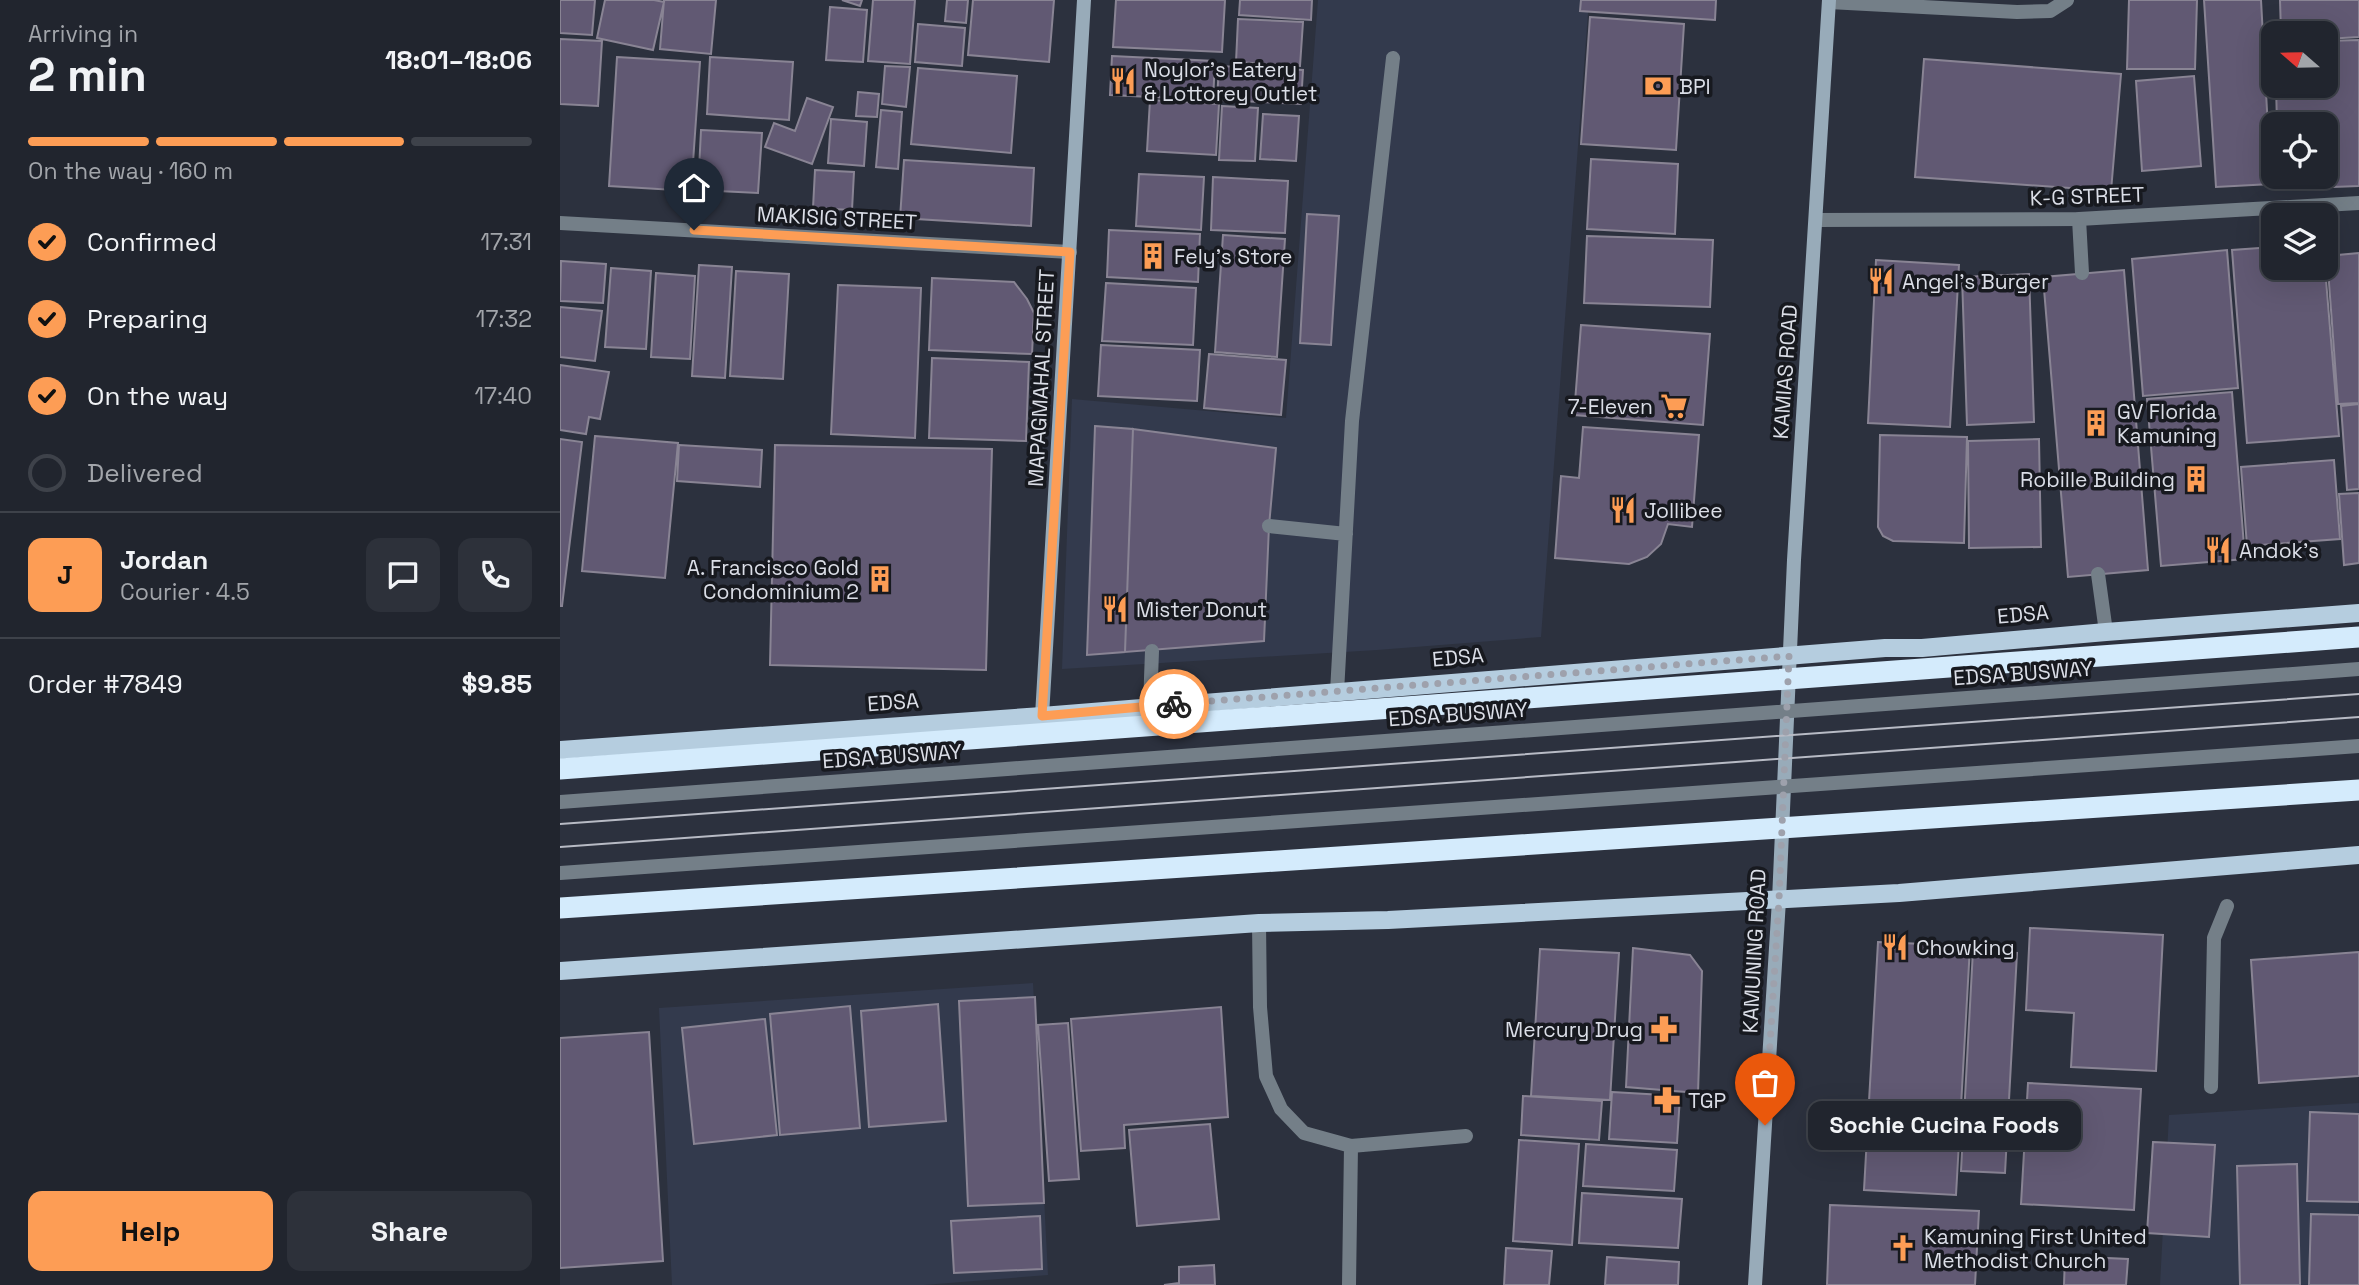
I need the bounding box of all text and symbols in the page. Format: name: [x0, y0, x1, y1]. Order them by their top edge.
text: Arriving in: [28, 19, 138, 49]
north arrow: [2261, 21, 2338, 98]
map controls: [2261, 21, 2338, 280]
text: 18:01–18:06: [385, 43, 532, 77]
text: 2 min: [28, 46, 147, 104]
place label: Noylor's Eatery & Lottorey Outlet: [1144, 56, 1317, 107]
restaurant icon: Noylor's Eatery & Lottorey Outlet: [1108, 66, 1138, 96]
bank icon: BPI: [1643, 71, 1673, 101]
place label: BPI: [1679, 73, 1711, 100]
button: locate: [2261, 112, 2338, 189]
text: On the way · 160 m: [28, 156, 233, 186]
pin: [664, 158, 724, 230]
icon: home: [675, 169, 713, 207]
street label: K-G STREET: [2029, 181, 2145, 211]
street label: MAKISIG STREET: [756, 200, 918, 236]
button: layers: [2261, 203, 2338, 280]
icon: check: [28, 223, 66, 261]
text: Confirmed: [87, 225, 217, 259]
text: 17:31: [480, 227, 532, 257]
building icon: Fely's Store: [1138, 241, 1168, 271]
place label: Fely's Store: [1174, 243, 1292, 270]
restaurant icon: Angel's Burger: [1866, 266, 1896, 296]
street label: MAPAGMAHAL STREET: [1022, 268, 1060, 488]
place label: Angel's Burger: [1902, 268, 2049, 295]
icon: check: [28, 300, 66, 338]
text: Preparing: [87, 302, 208, 336]
text: 17:32: [476, 304, 532, 334]
street label: KAMIAS ROAD: [1767, 304, 1803, 440]
icon: check: [28, 377, 66, 415]
text: On the way: [87, 379, 228, 413]
text: 17:40: [474, 381, 532, 411]
supermarket icon: 7-Eleven: [1659, 391, 1689, 421]
place label: 7-Eleven: [1568, 393, 1653, 420]
place label: GV Florida Kamuning: [2117, 398, 2217, 449]
building icon: GV Florida Kamuning: [2081, 408, 2111, 438]
text: Delivered: [87, 456, 203, 490]
building icon: Robille Building: [2181, 464, 2211, 494]
place label: Robille Building: [2020, 466, 2175, 493]
restaurant icon: Jollibee: [1608, 495, 1638, 525]
place label: Jollibee: [1644, 497, 1723, 524]
restaurant icon: Andok's: [2203, 535, 2233, 565]
place label: Andok's: [2239, 537, 2319, 564]
button: chat: [366, 538, 440, 612]
button: phone: [458, 538, 532, 612]
text: Jordan: [120, 543, 208, 577]
place label: A. Francisco Gold Condominium 2: [687, 554, 859, 605]
text: J: [57, 558, 73, 592]
building icon: A. Francisco Gold Condominium 2: [865, 564, 895, 594]
text: Courier · 4.5: [120, 577, 250, 607]
restaurant icon: Mister Donut: [1100, 594, 1130, 624]
place label: Mister Donut: [1136, 596, 1267, 623]
street label: EDSA: [1996, 598, 2050, 630]
street label: EDSA: [1431, 641, 1485, 673]
street label: EDSA BUSWAY: [1952, 655, 2094, 691]
text: Order #7849: [28, 667, 183, 701]
text: $9.85: [461, 667, 532, 701]
courier: [1139, 669, 1209, 739]
icon: bike: [1155, 685, 1193, 723]
street label: EDSA: [866, 687, 920, 717]
street label: EDSA BUSWAY: [1387, 696, 1529, 732]
street label: EDSA BUSWAY: [821, 738, 963, 774]
street label: KAMUNING ROAD: [1736, 868, 1772, 1034]
restaurant icon: Chowking: [1880, 932, 1910, 962]
place label: Chowking: [1916, 934, 2015, 961]
pharmacy icon: Mercury Drug: [1649, 1014, 1679, 1044]
place label: Mercury Drug: [1505, 1016, 1643, 1043]
pin: [1735, 1053, 1795, 1125]
icon: bag: [1746, 1064, 1784, 1102]
pharmacy icon: TGP: [1652, 1085, 1682, 1115]
place label: TGP: [1688, 1087, 1726, 1114]
callout: Sochie Cucina Foods: [1807, 1100, 2080, 1150]
text: Sochie Cucina Foods: [1830, 1110, 2059, 1140]
button: Help: [28, 1191, 273, 1271]
button: Share: [287, 1191, 532, 1271]
place label: Kamuning First United Methodist Church: [1924, 1223, 2147, 1274]
church icon: Kamuning First United Methodist Church: [1888, 1233, 1918, 1263]

